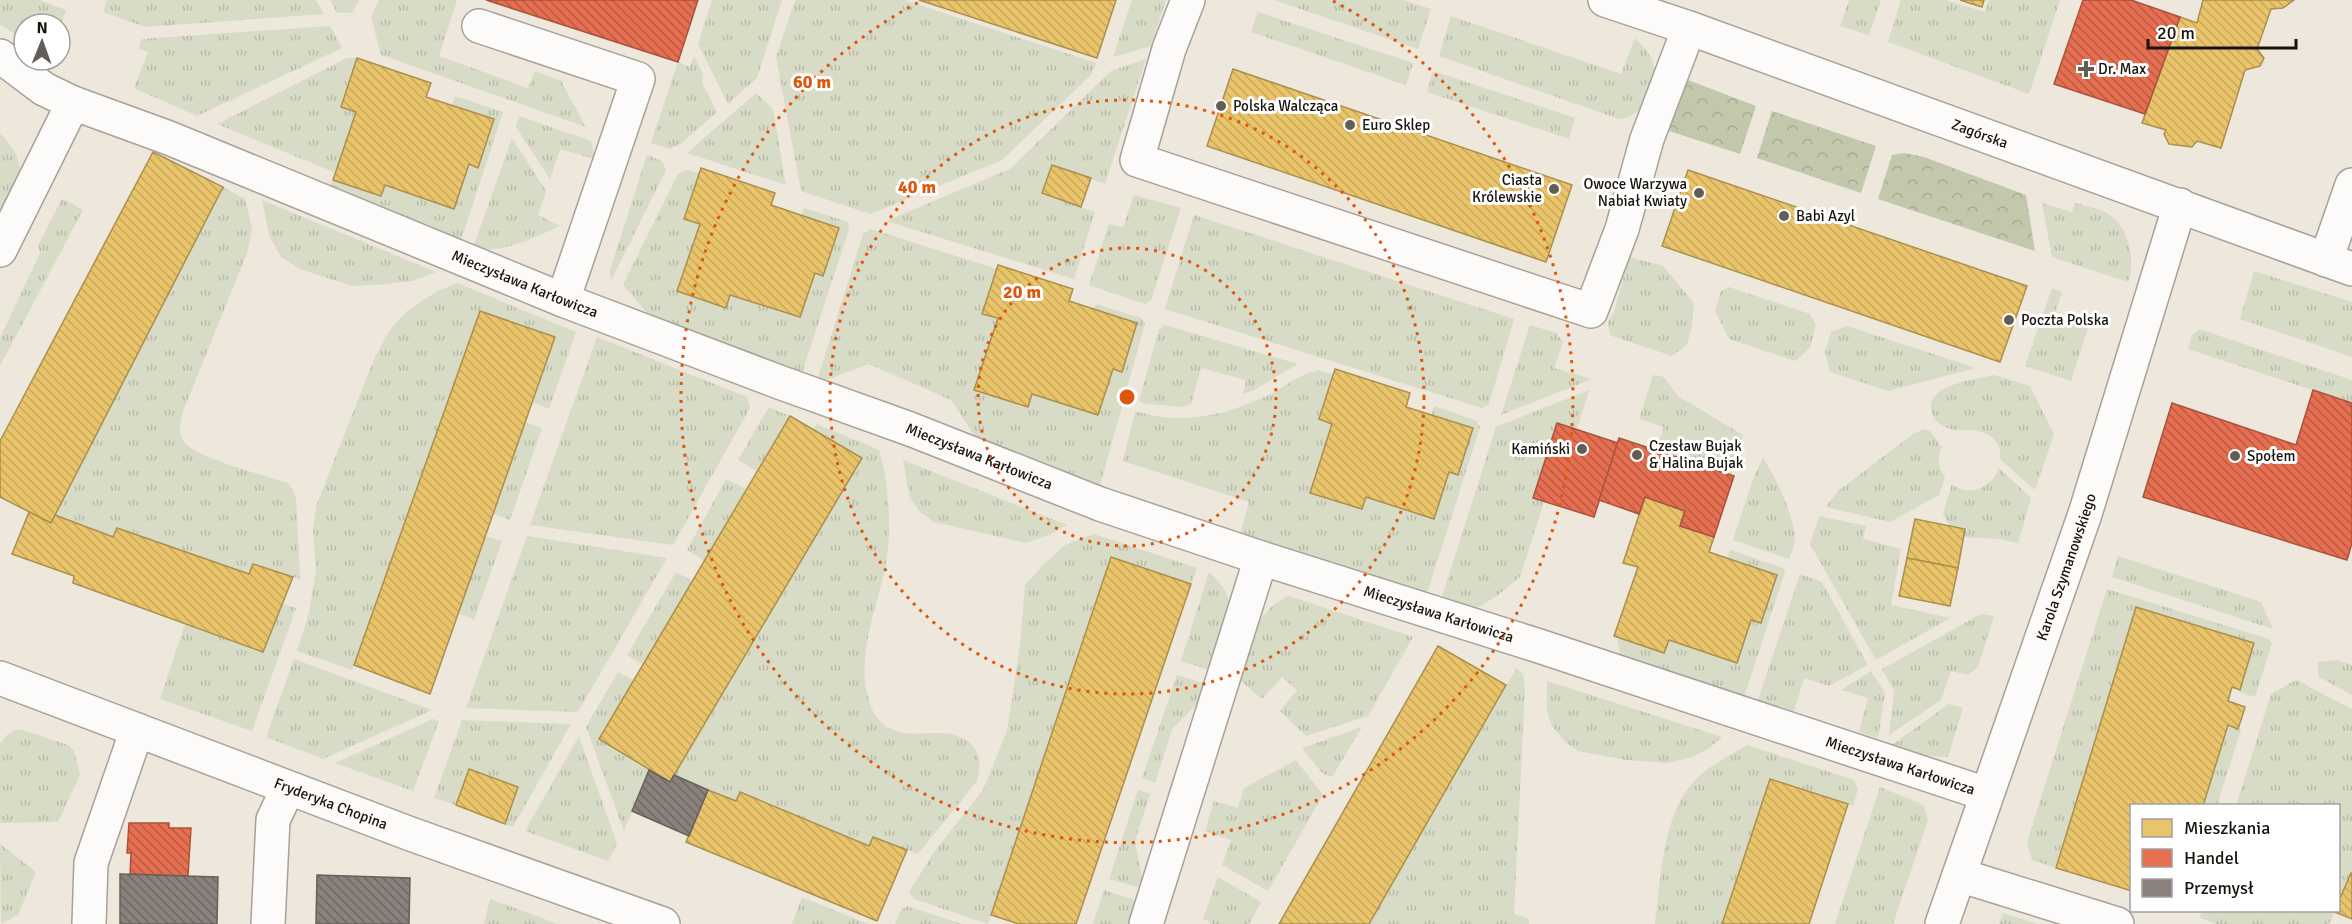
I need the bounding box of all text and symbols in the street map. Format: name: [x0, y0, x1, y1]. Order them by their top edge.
north arrow: [12, 12, 72, 72]
scale bar: [2148, 12, 2296, 50]
text: N: [37, 18, 48, 38]
text: 20 m: [2157, 22, 2195, 44]
place label: Dr. Max: [2098, 60, 2146, 78]
marker: Dr. Max: [2079, 62, 2093, 76]
text: 60 m: [793, 71, 831, 93]
place label: Polska Walcząca: [1233, 97, 1338, 115]
marker: Polska Walcząca: [1214, 99, 1228, 113]
street label: Zagórska: [1949, 115, 2011, 152]
place label: Euro Sklep: [1362, 116, 1430, 134]
marker: Euro Sklep: [1343, 118, 1357, 132]
place label: Ciasta Królewskie: [1472, 171, 1542, 206]
place label: Owoce Warzywa Nabiał Kwiaty: [1583, 175, 1687, 210]
text: 40 m: [898, 176, 936, 198]
marker: Ciasta Królewskie: [1547, 182, 1561, 196]
marker: Owoce Warzywa Nabiał Kwiaty: [1692, 186, 1706, 200]
place label: Babi Azyl: [1796, 207, 1855, 225]
marker: Babi Azyl: [1777, 209, 1791, 223]
street label: Mieczysława Karłowicza: [449, 246, 601, 321]
text: 20 m: [1003, 281, 1041, 303]
place label: Poczta Polska: [2021, 311, 2109, 329]
marker: Poczta Polska: [2002, 313, 2016, 327]
centre of rings: [1117, 387, 1137, 407]
street label: Mieczysława Karłowicza: [903, 419, 1055, 493]
place label: Czesław Bujak & Halina Bujak: [1649, 437, 1744, 472]
place label: Kamiński: [1511, 440, 1570, 458]
marker: Kamiński: [1575, 442, 1589, 456]
place label: Społem: [2247, 447, 2296, 465]
marker: Czesław Bujak & Halina Bujak: [1630, 448, 1644, 462]
marker: Społem: [2228, 449, 2242, 463]
street label: Karola Szymanowskiego: [2033, 491, 2100, 643]
street label: Mieczysława Karłowicza: [1361, 582, 1516, 646]
street label: Mieczysława Karłowicza: [1823, 733, 1977, 799]
street label: Fryderyka Chopina: [272, 774, 390, 833]
legend: [2130, 804, 2340, 912]
text: Mieszkania: [2184, 817, 2270, 839]
text: Handel: [2184, 847, 2239, 869]
text: Przemysł: [2184, 877, 2254, 899]

